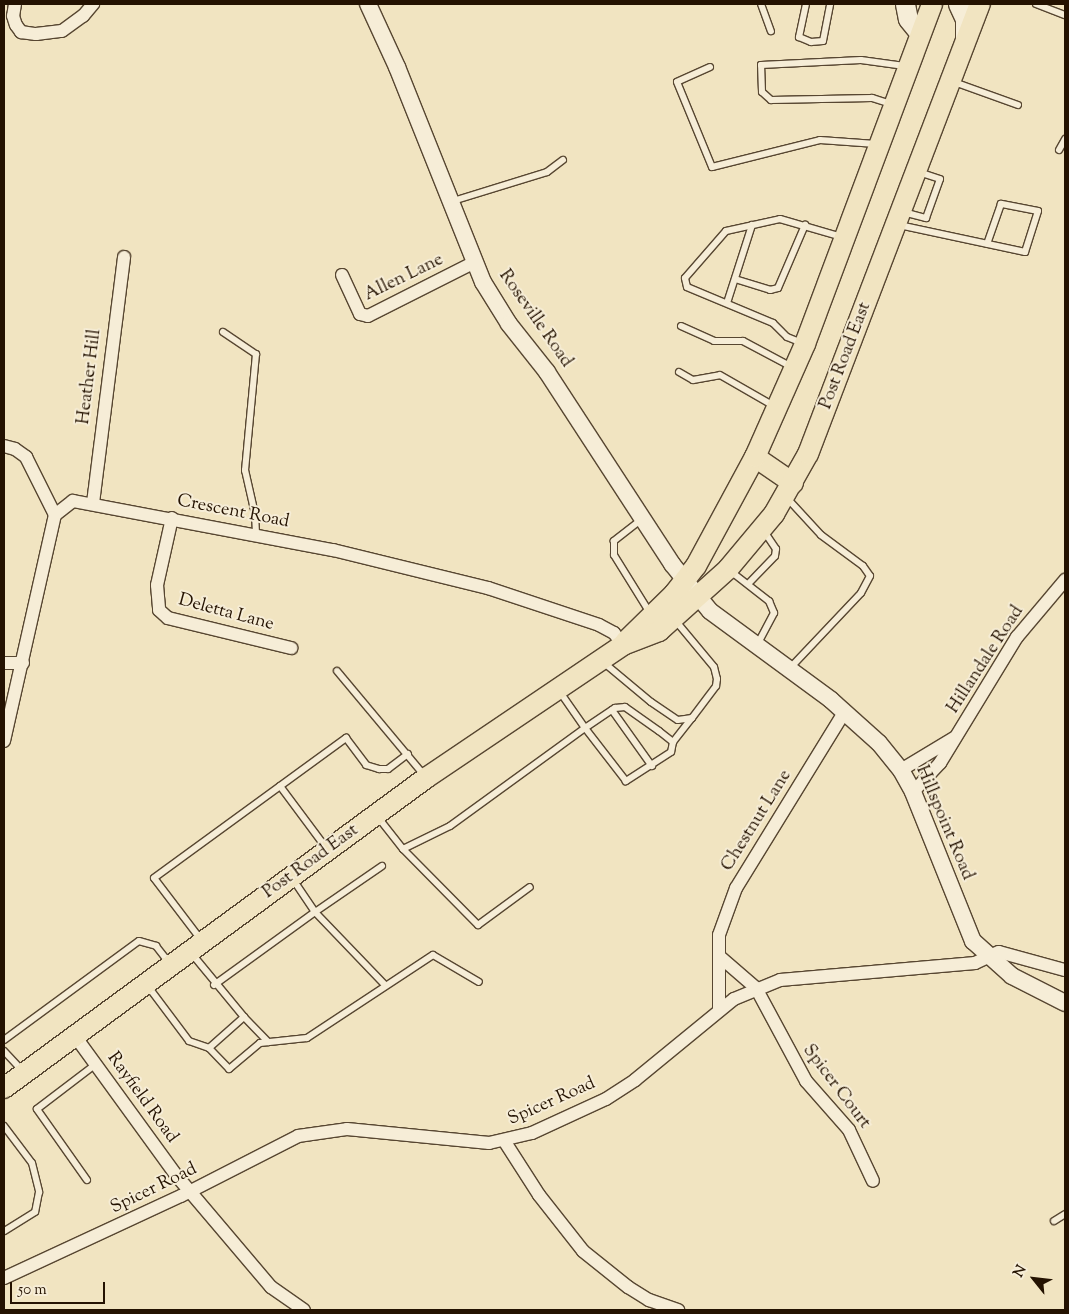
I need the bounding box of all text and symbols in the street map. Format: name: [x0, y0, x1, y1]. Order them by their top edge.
street label: Allen Lane: [361, 250, 447, 306]
street label: Roseville Road: [493, 266, 577, 372]
street label: Post Road East: [816, 299, 876, 413]
street label: Heather Hill: [73, 328, 107, 426]
street label: Crescent Road: [175, 491, 291, 533]
street label: Deletta Lane: [176, 590, 276, 636]
street label: Hillandale Road: [943, 602, 1029, 718]
street label: Hillspoint Road: [910, 762, 978, 884]
street label: Chestnut Lane: [717, 766, 797, 876]
street label: Post Road East: [259, 820, 363, 904]
street label: Spicer Court: [797, 1041, 875, 1133]
street label: Rayfield Road: [102, 1048, 182, 1148]
street label: Spicer Road: [505, 1073, 599, 1131]
street label: Spicer Road: [107, 1159, 201, 1219]
north arrow: [1009, 1254, 1059, 1304]
text: N: [1009, 1262, 1032, 1281]
scale bar: [12, 1272, 108, 1304]
text: 50 m: [18, 1280, 47, 1301]

